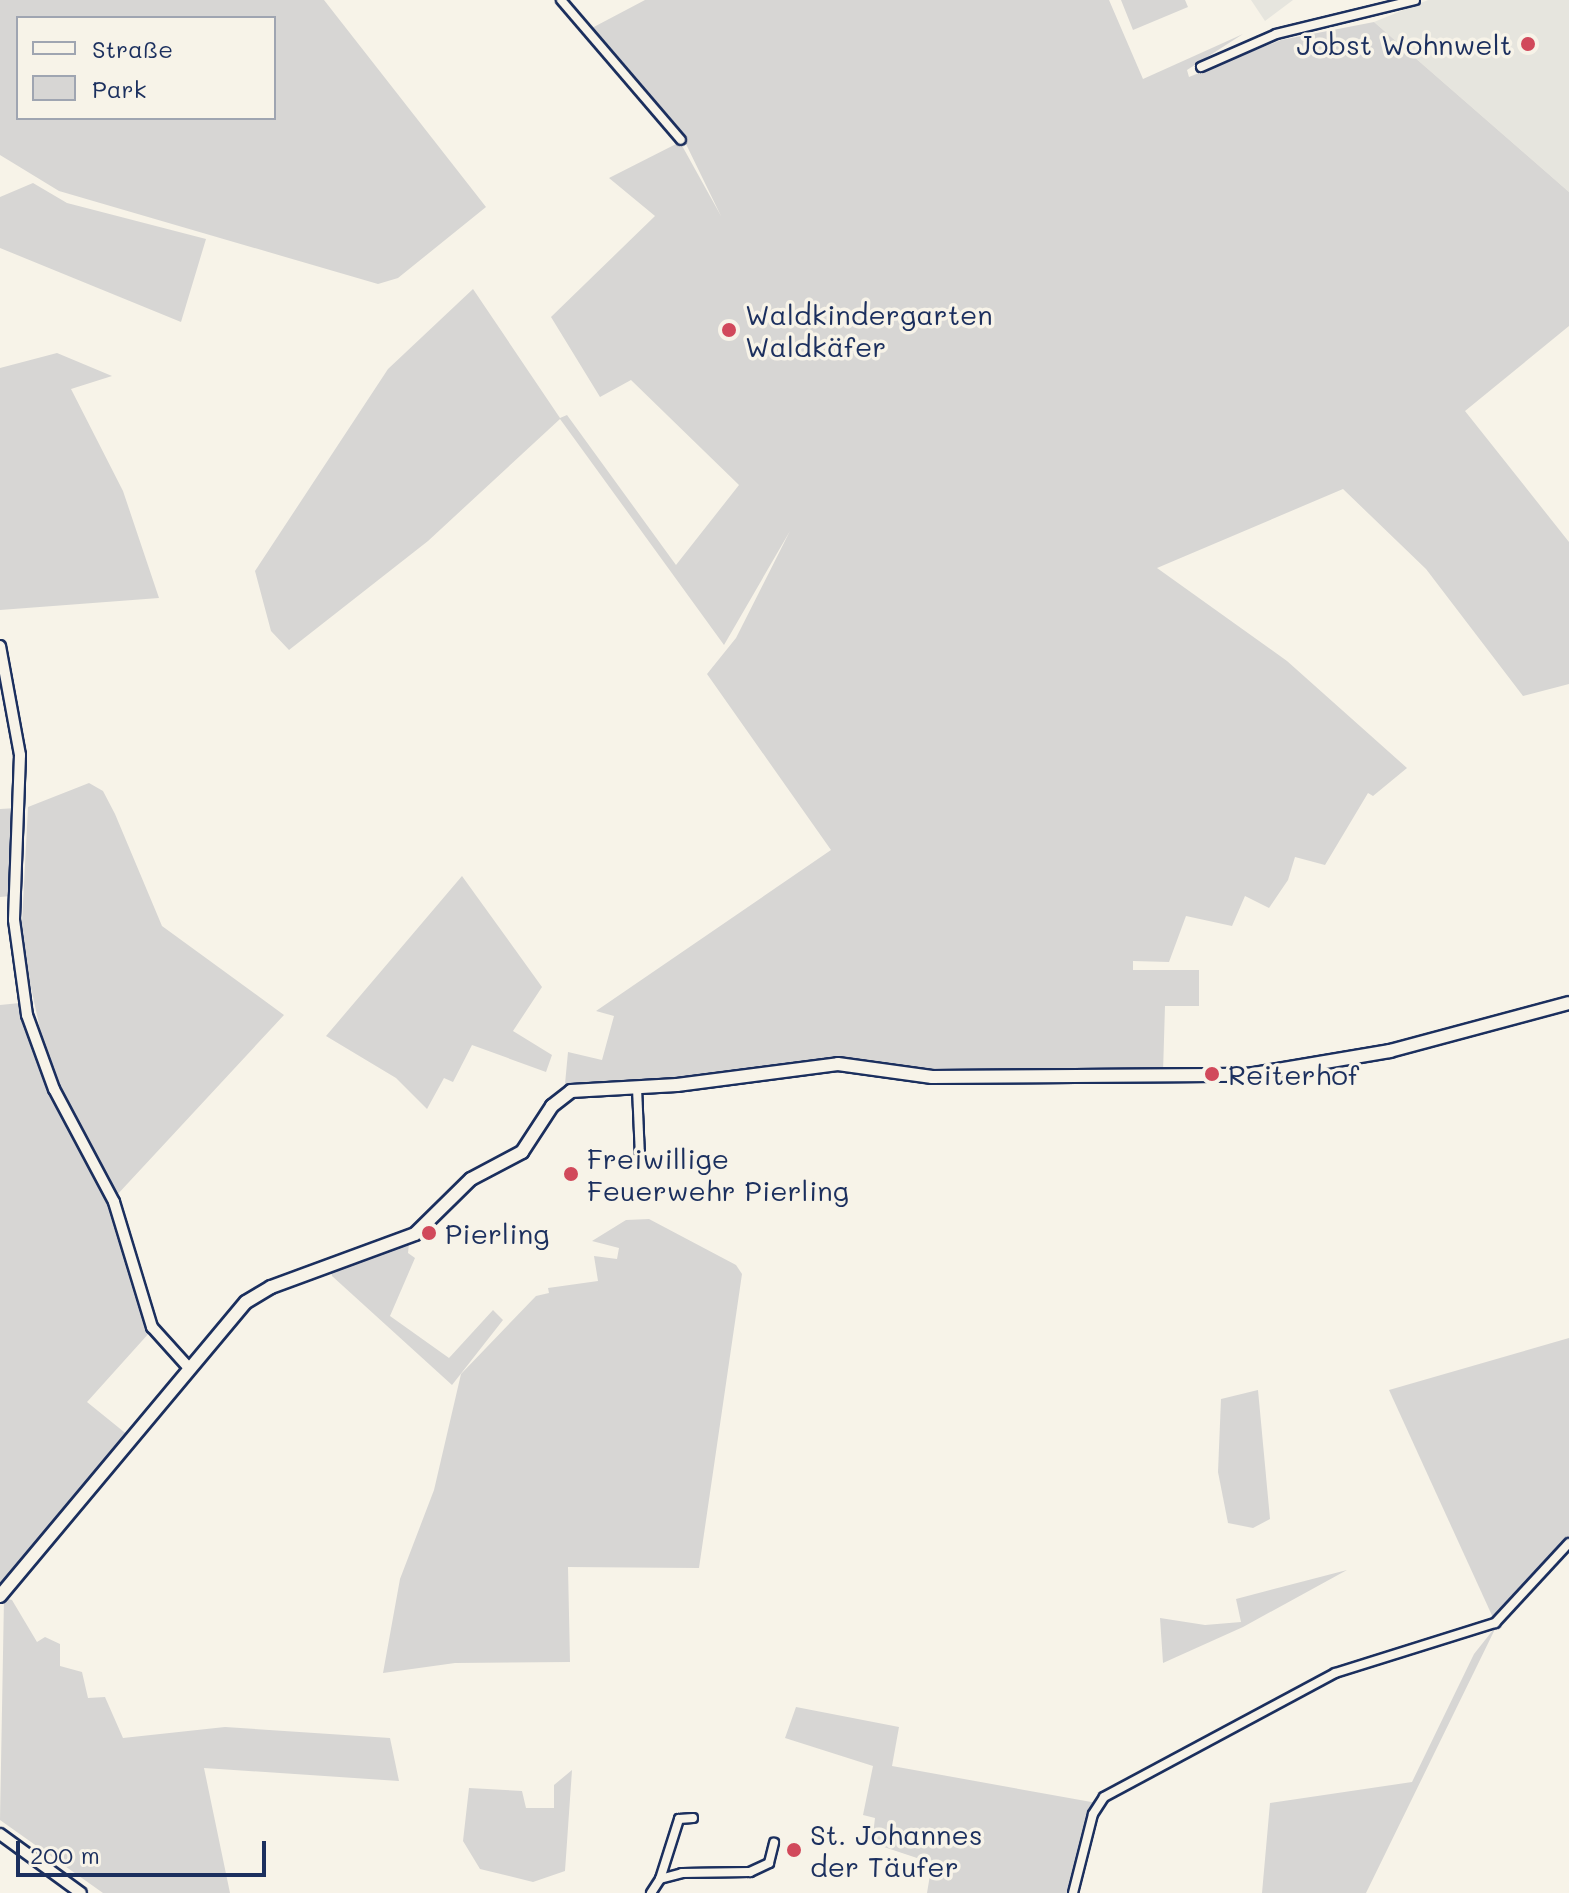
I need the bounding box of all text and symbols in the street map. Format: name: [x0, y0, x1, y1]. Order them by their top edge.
legend: [16, 16, 276, 120]
place label: Jobst Wohnwelt: [1296, 27, 1512, 61]
text: Straße: [92, 33, 173, 64]
marker: Jobst Wohnwelt: [1519, 35, 1537, 53]
text: Park: [92, 73, 146, 104]
place label: Waldkindergarten Waldkäfer: [745, 297, 993, 363]
marker: Waldkindergarten Waldkäfer: [720, 321, 738, 339]
place label: Reiterhof: [1228, 1057, 1359, 1091]
marker: Reiterhof: [1203, 1065, 1221, 1083]
place label: Freiwillige Feuerwehr Pierling: [587, 1141, 849, 1207]
marker: Freiwillige Feuerwehr Pierling: [562, 1165, 580, 1183]
place label: Pierling: [445, 1216, 549, 1250]
marker: Pierling: [420, 1224, 438, 1242]
place label: St. Johannes der Täufer: [810, 1817, 983, 1883]
scale bar: [20, 1825, 270, 1875]
text: 200 m: [30, 1839, 100, 1870]
marker: St. Johannes der Täufer: [785, 1841, 803, 1859]

